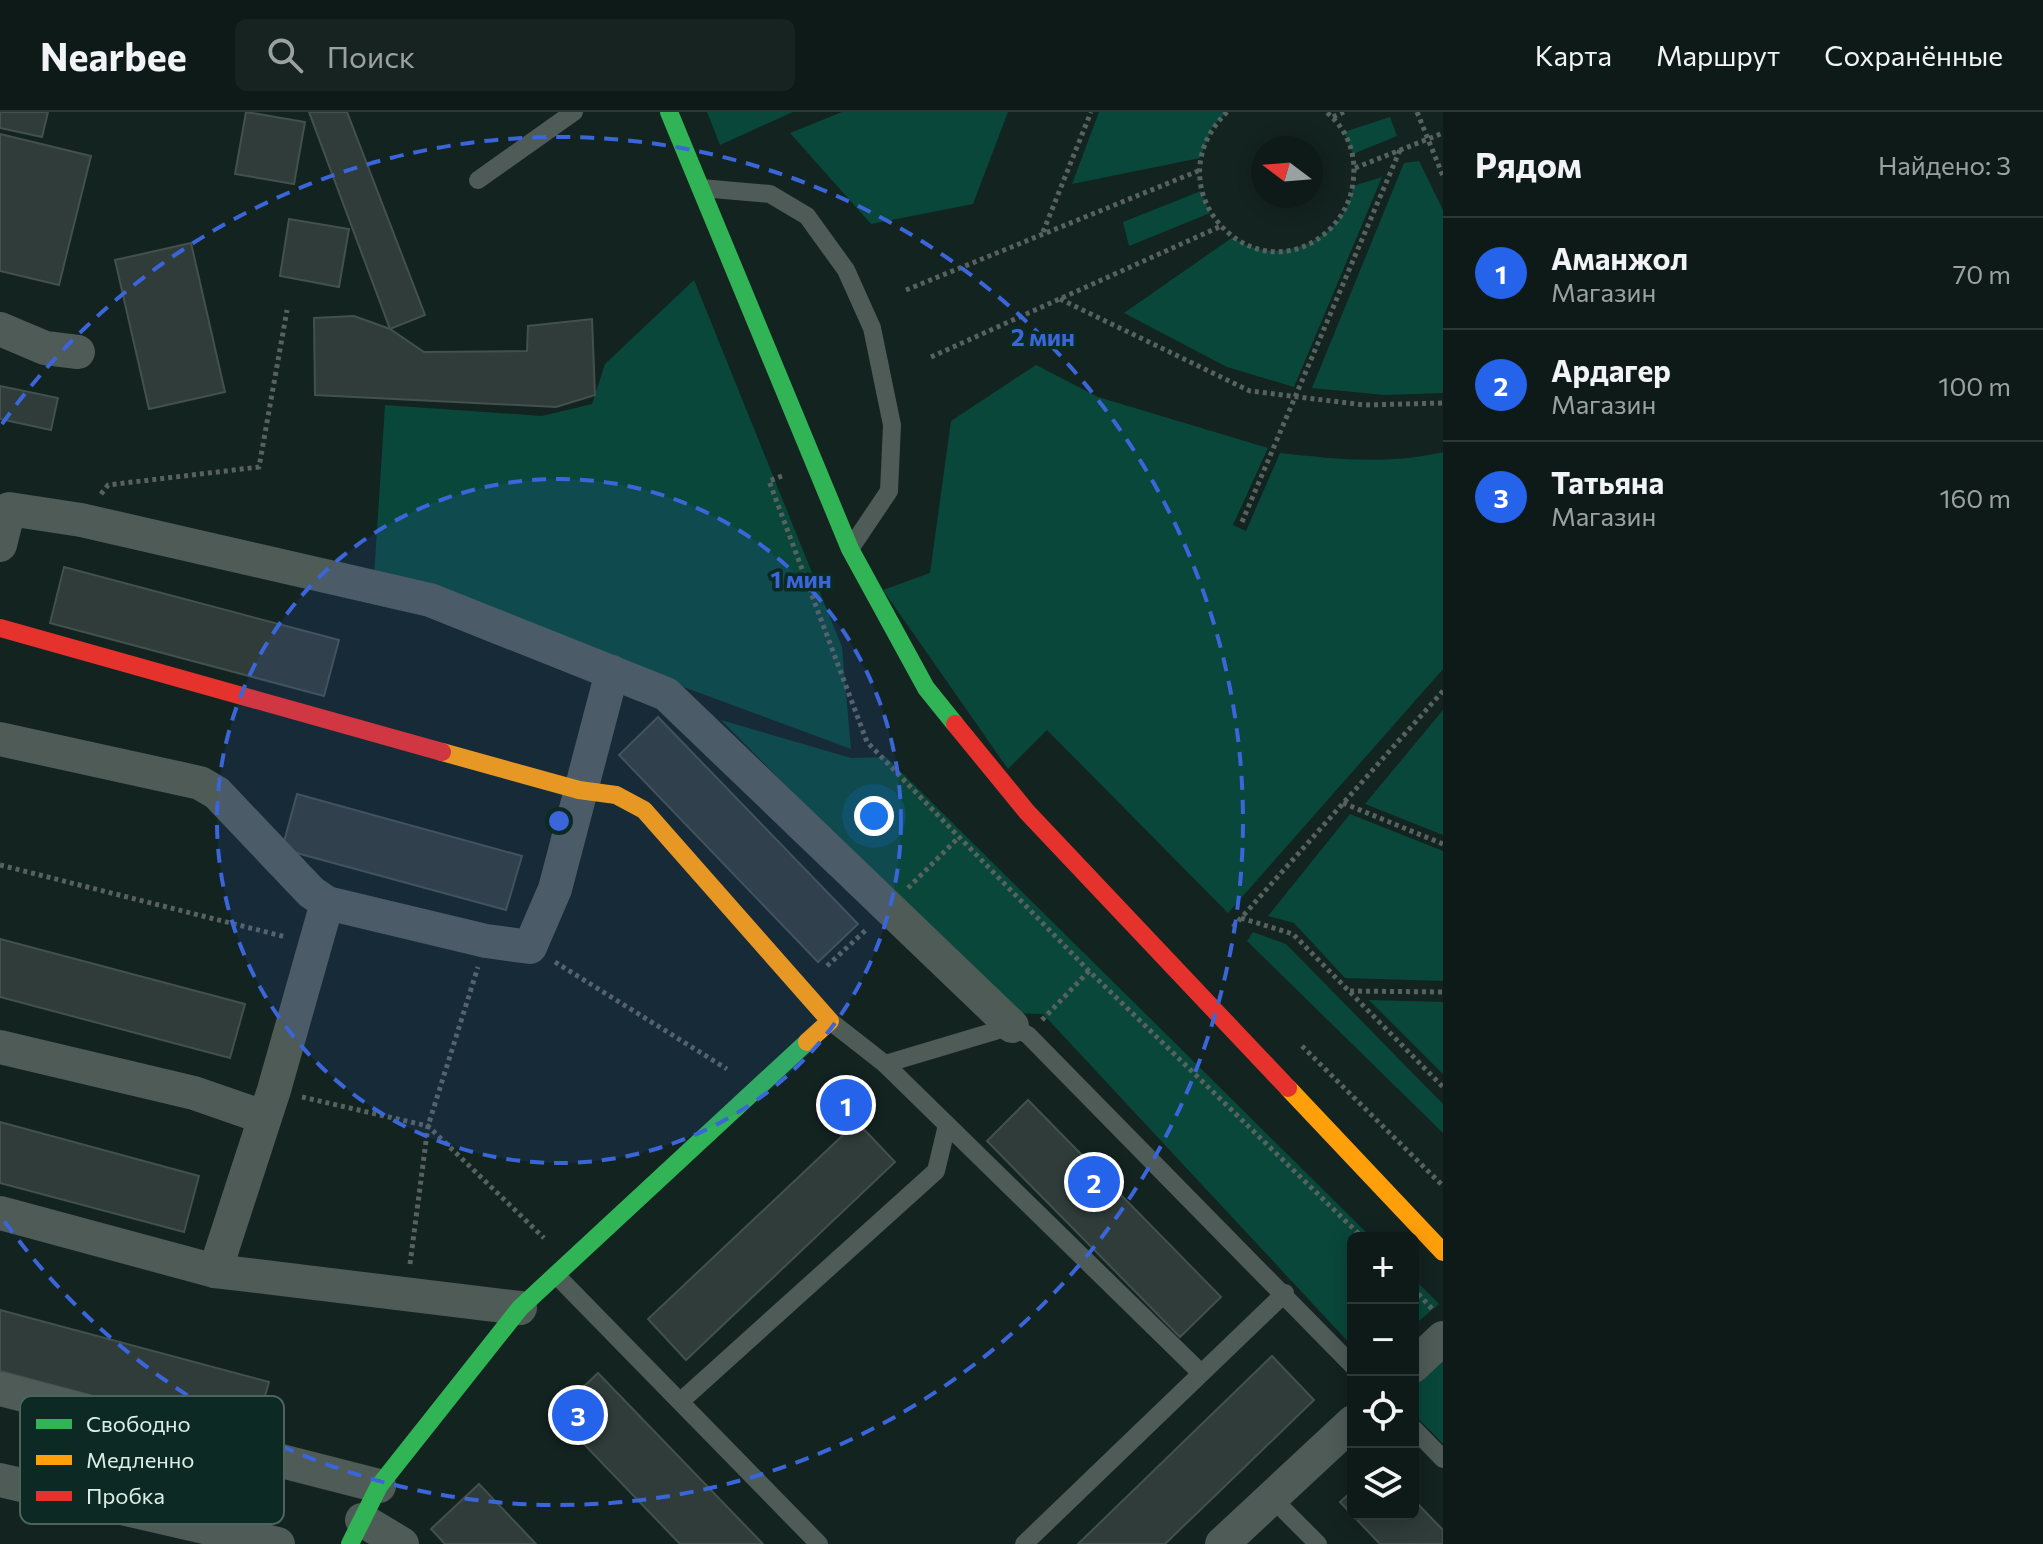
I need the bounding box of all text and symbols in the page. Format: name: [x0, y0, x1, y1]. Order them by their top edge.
search box: [235, 19, 795, 91]
text: Nearbee: [40, 32, 187, 79]
icon: search: [263, 33, 307, 77]
text: Поиск: [327, 37, 415, 74]
text: Карта: [1535, 38, 1612, 72]
text: Маршрут: [1656, 38, 1780, 72]
text: Сохранённые: [1824, 38, 2003, 72]
north arrow: [1251, 136, 1323, 208]
text: Рядом: [1475, 143, 1582, 185]
text: Найдено: 3: [1878, 149, 2011, 180]
text: Аманжол: [1551, 239, 1688, 276]
text: 1: [1495, 258, 1507, 289]
text: 70 m: [1953, 258, 2011, 289]
text: Магазин: [1551, 276, 1656, 307]
text: 2 мин: [1011, 322, 1075, 351]
text: Ардагер: [1551, 351, 1671, 388]
text: 2: [1494, 370, 1508, 401]
text: 100 m: [1938, 370, 2011, 401]
text: Магазин: [1551, 388, 1656, 419]
text: Татьяна: [1551, 463, 1664, 500]
text: 3: [1493, 482, 1509, 513]
text: 160 m: [1939, 482, 2011, 513]
text: Магазин: [1551, 500, 1656, 531]
text: 1 мин: [770, 564, 832, 593]
your location: [854, 796, 894, 836]
centre of rings: [545, 807, 573, 835]
pin: 1: [820, 1075, 872, 1135]
pin: 2: [1068, 1152, 1120, 1212]
map controls: [1347, 1232, 1419, 1520]
button: +: [1347, 1232, 1419, 1304]
button: −: [1347, 1304, 1419, 1376]
button: locate: [1347, 1376, 1419, 1448]
pin: 3: [552, 1385, 604, 1445]
legend: [20, 1396, 284, 1524]
text: Свободно: [86, 1410, 191, 1437]
text: Медленно: [86, 1446, 194, 1473]
button: layers: [1347, 1448, 1419, 1520]
text: Пробка: [86, 1482, 165, 1509]

